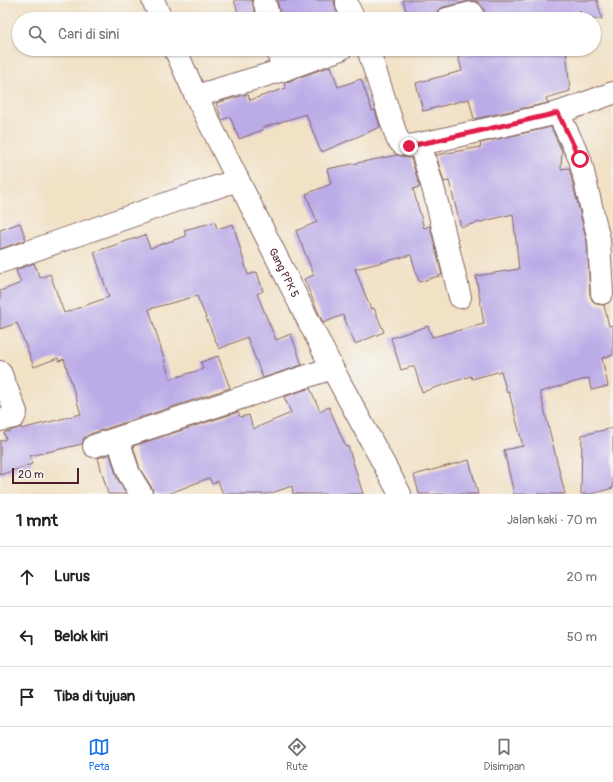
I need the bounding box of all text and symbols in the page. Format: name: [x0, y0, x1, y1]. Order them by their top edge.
search box: [12, 12, 601, 56]
icon: search: [26, 23, 48, 45]
text: Cari di sini: [58, 25, 119, 44]
route end: [400, 137, 418, 155]
route start: [571, 150, 589, 168]
street label: Gang PPK 5: [266, 246, 302, 300]
scale bar: [12, 466, 79, 485]
text: 20 m: [18, 468, 44, 481]
text: 1 mnt: [16, 510, 58, 531]
text: Jalan kaki · 70 m: [507, 512, 597, 528]
icon: ahead: [16, 566, 38, 588]
text: Lurus: [54, 567, 90, 586]
text: 20 m: [566, 569, 597, 585]
icon: left: [16, 626, 38, 648]
text: Belok kiri: [54, 627, 108, 646]
text: 50 m: [567, 629, 597, 645]
icon: arrive: [16, 686, 38, 708]
text: Tiba di tujuan: [54, 687, 135, 706]
tab: Peta: [88, 736, 110, 773]
tab: Rute: [286, 736, 308, 773]
tab: Disimpan: [484, 736, 525, 773]

